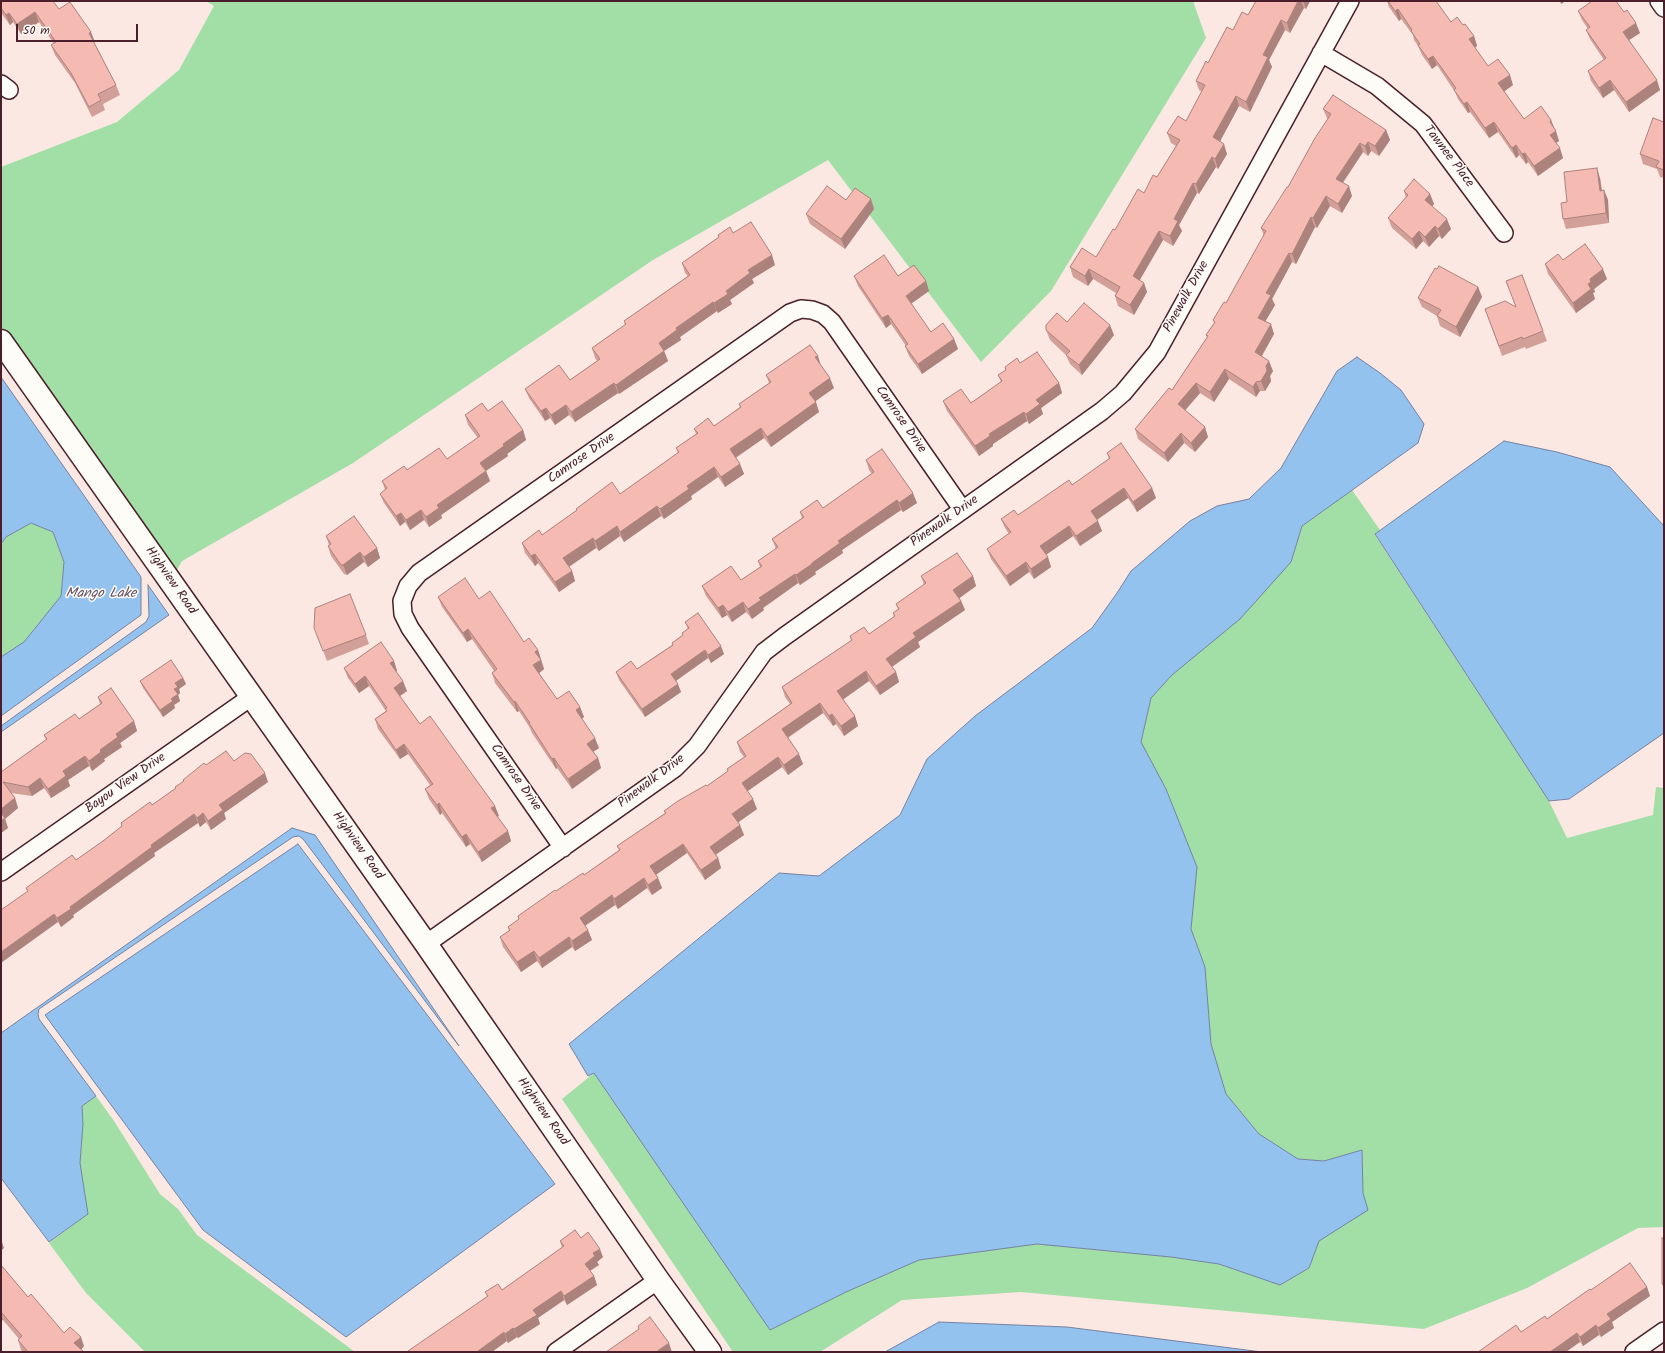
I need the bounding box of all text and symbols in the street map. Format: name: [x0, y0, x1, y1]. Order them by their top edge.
scale bar: [18, 16, 140, 42]
text: 50 m: [23, 21, 50, 40]
street label: Tawnee Place: [1420, 123, 1476, 191]
street label: Pinewalk Drive: [1161, 259, 1213, 335]
street label: Camrose Drive: [871, 384, 929, 456]
street label: Camrose Drive: [546, 430, 618, 488]
street label: Pinewalk Drive: [908, 493, 982, 551]
street label: Highview Road: [141, 544, 199, 618]
water label: Mango Lake: [66, 587, 136, 603]
street label: Camrose Drive: [486, 742, 544, 814]
street label: Bayou View Drive: [83, 750, 169, 818]
street label: Pinewalk Drive: [616, 752, 688, 812]
street label: Highview Road: [328, 809, 386, 883]
street label: Highview Road: [513, 1075, 571, 1149]

